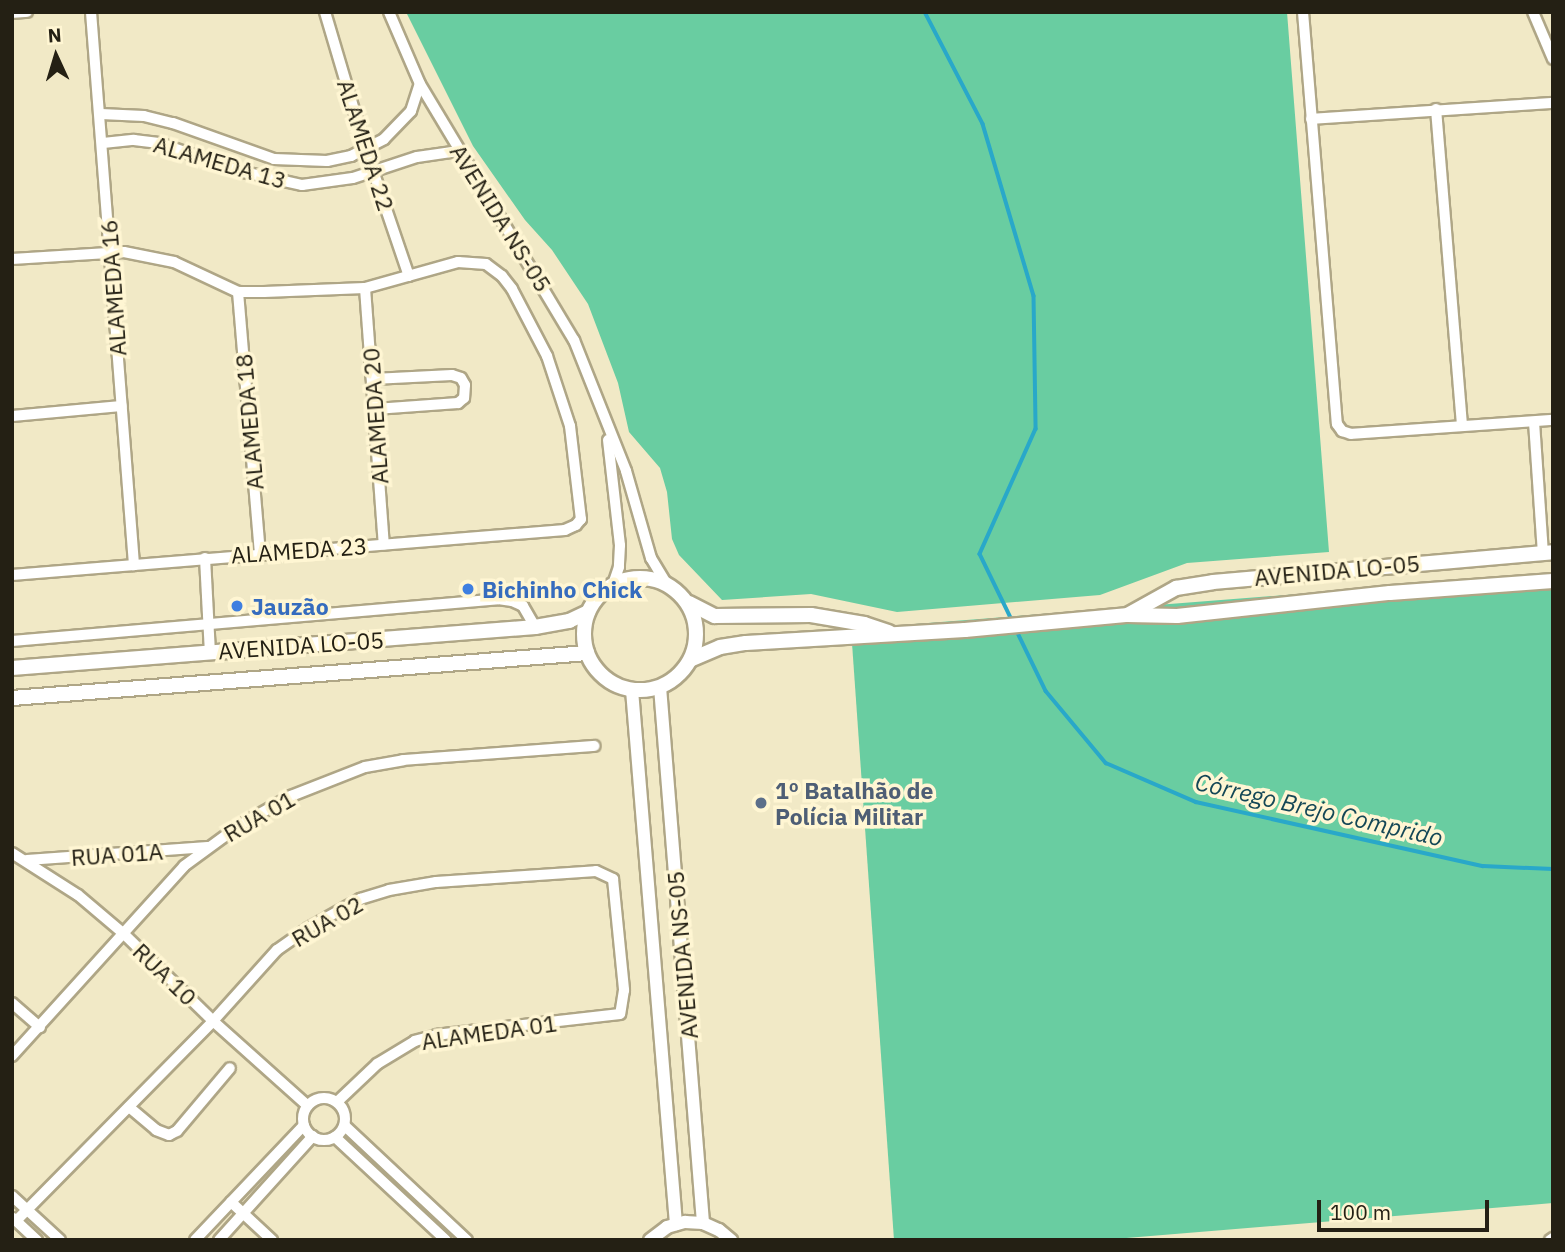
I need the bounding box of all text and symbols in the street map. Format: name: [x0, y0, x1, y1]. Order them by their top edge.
north arrow: [21, 21, 91, 91]
text: N: [47, 23, 62, 48]
street label: ALAMEDA 22: [332, 76, 400, 214]
street label: ALAMEDA 13: [151, 130, 289, 194]
street label: AVENIDA NS-05: [445, 139, 557, 297]
street label: ALAMEDA 16: [94, 219, 132, 357]
street label: ALAMEDA 20: [356, 347, 394, 485]
street label: ALAMEDA 18: [229, 353, 269, 491]
street label: ALAMEDA 23: [230, 531, 368, 569]
street label: AVENIDA LO-05: [1253, 549, 1421, 591]
place label: Bichinho Chick: [482, 575, 642, 603]
marker: Bichinho Chick: [460, 581, 476, 597]
place label: Jauzão: [251, 592, 329, 620]
marker: Jauzão: [229, 598, 245, 614]
street label: AVENIDA LO-05: [217, 625, 385, 665]
water label: Córrego Brejo Comprido: [1192, 767, 1446, 853]
place label: 1º Batalhão de Polícia Militar: [775, 776, 933, 830]
street label: RUA 01: [219, 785, 299, 847]
marker: 1º Batalhão de Polícia Militar: [753, 795, 769, 811]
street label: RUA 01A: [70, 837, 164, 871]
street label: AVENIDA NS-05: [661, 870, 703, 1040]
street label: RUA 02: [287, 890, 367, 952]
street label: RUA 10: [128, 937, 202, 1011]
street label: ALAMEDA 01: [420, 1009, 558, 1055]
scale bar: [1320, 1186, 1492, 1230]
text: 100 m: [1330, 1198, 1391, 1226]

